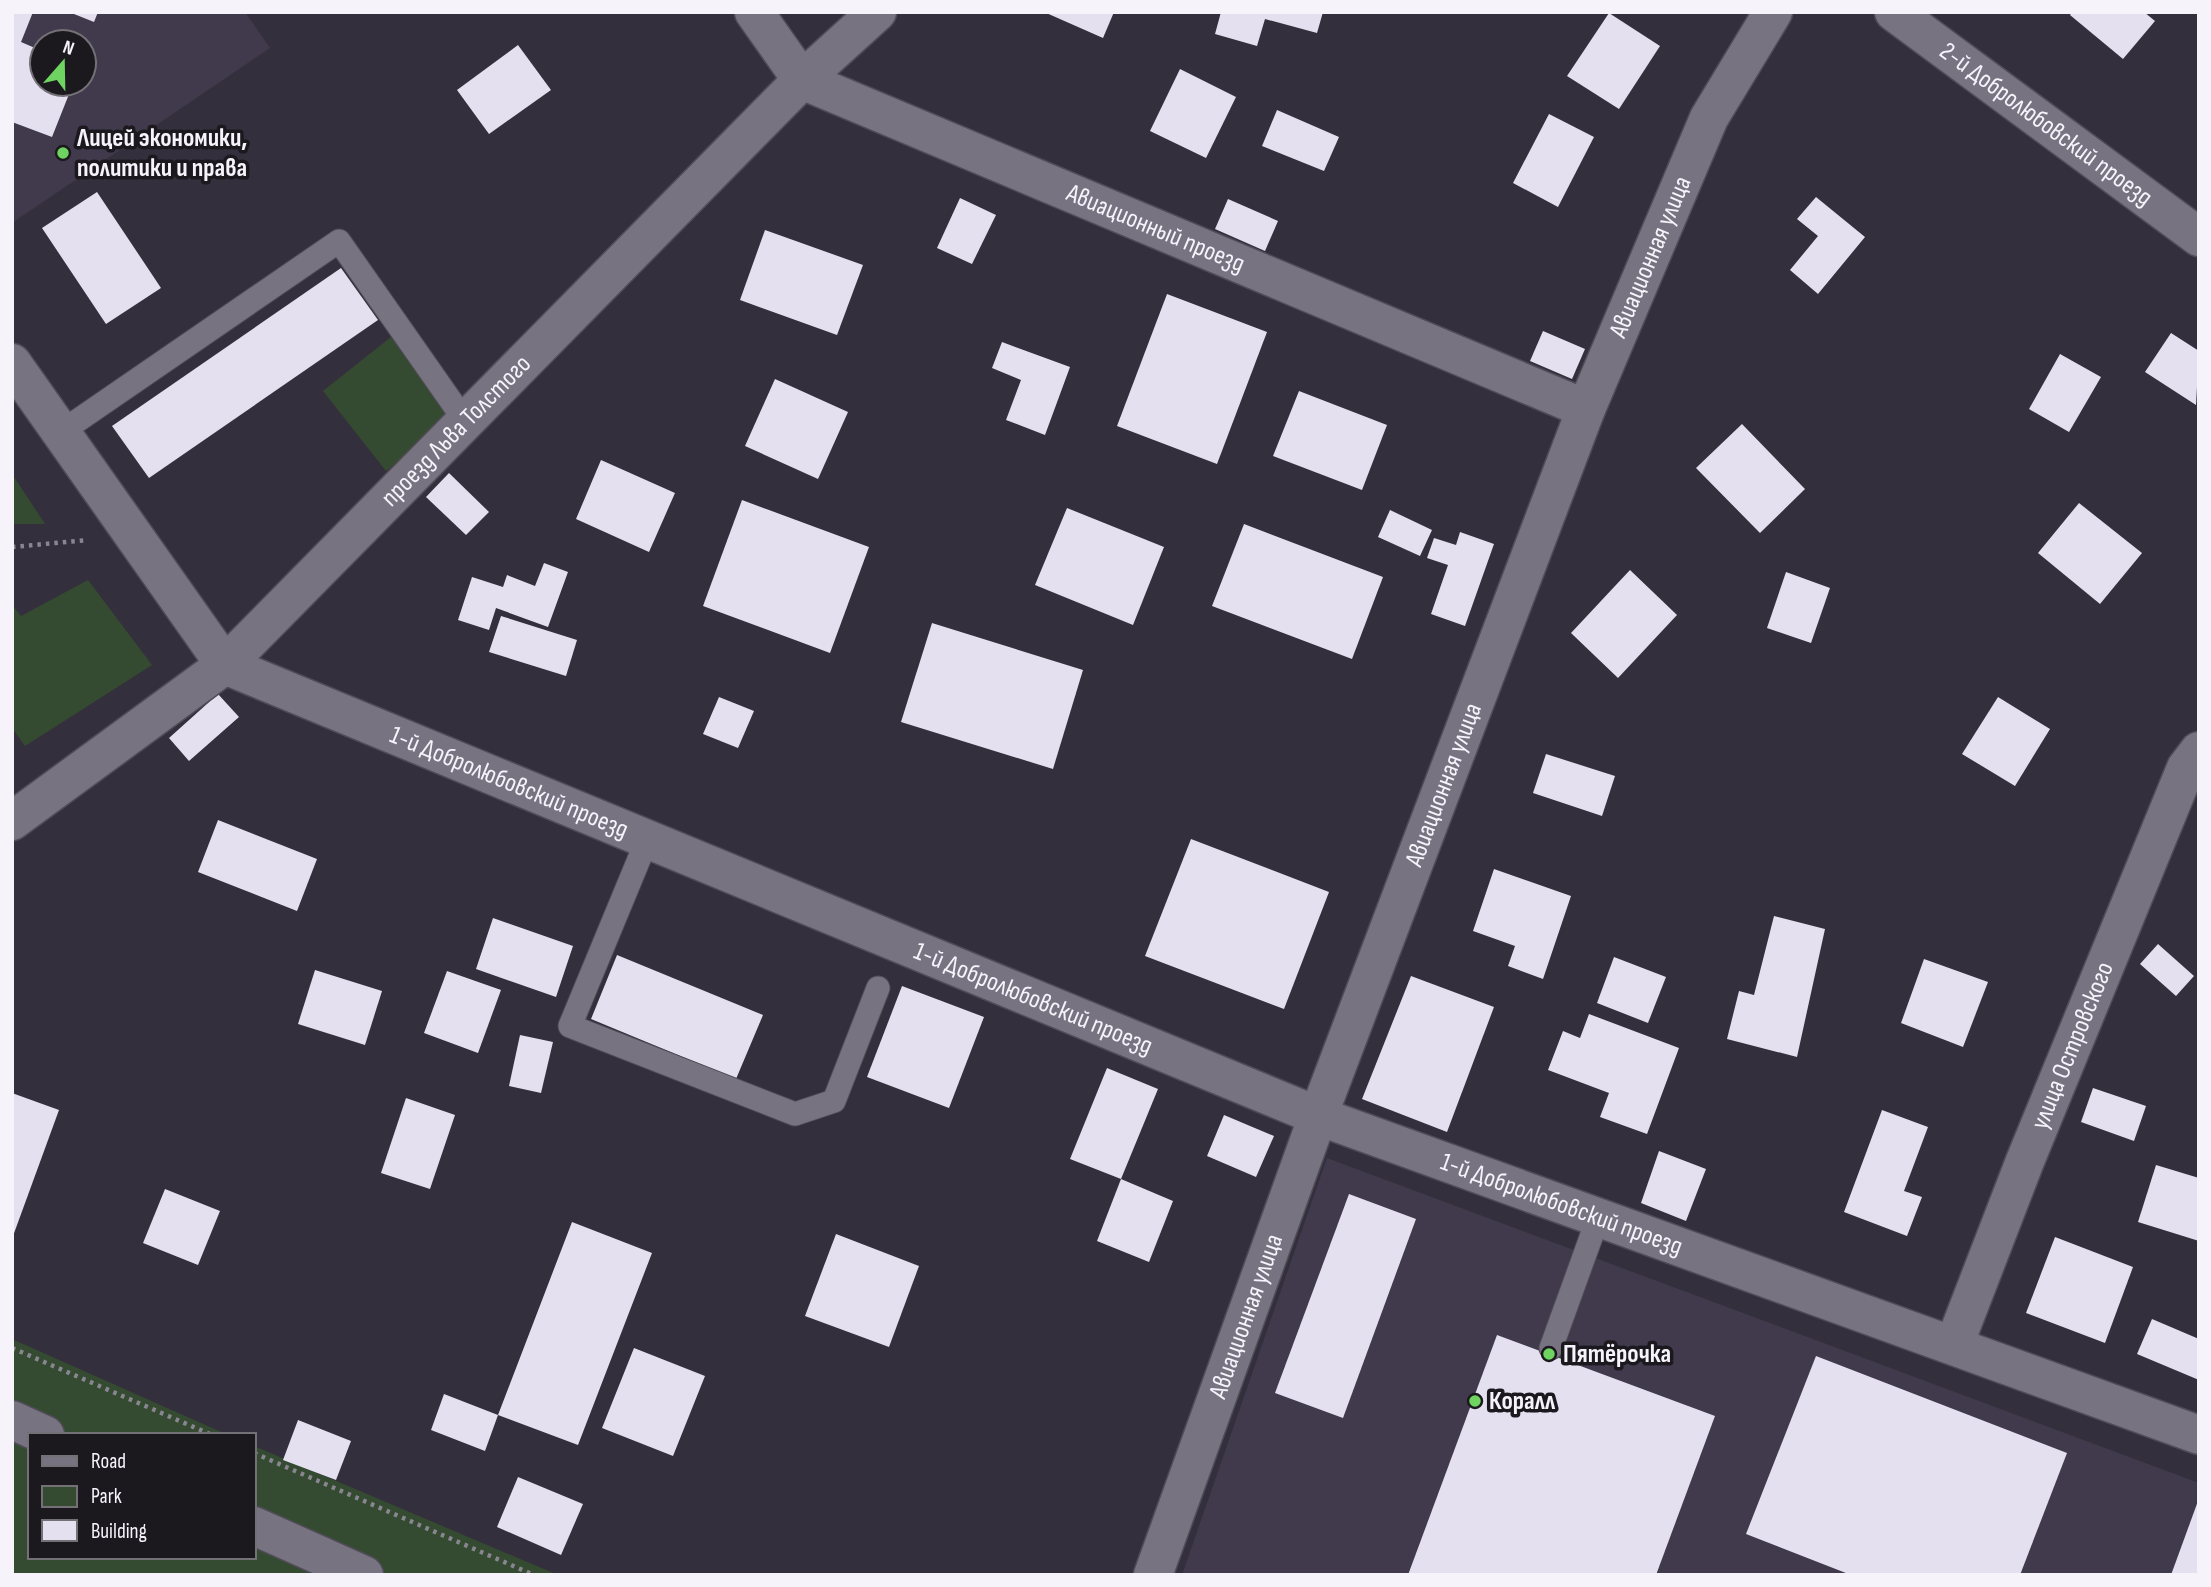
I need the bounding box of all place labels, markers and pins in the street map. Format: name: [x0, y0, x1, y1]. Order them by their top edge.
place label: Лицей экономики, политики и права: [76, 123, 247, 184]
marker: Лицей экономики, политики и права: [55, 145, 71, 161]
place label: Пятёрочка: [1563, 1339, 1671, 1370]
marker: Пятёрочка: [1541, 1346, 1557, 1362]
place label: Коралл: [1489, 1386, 1556, 1417]
marker: Коралл: [1467, 1393, 1483, 1409]

